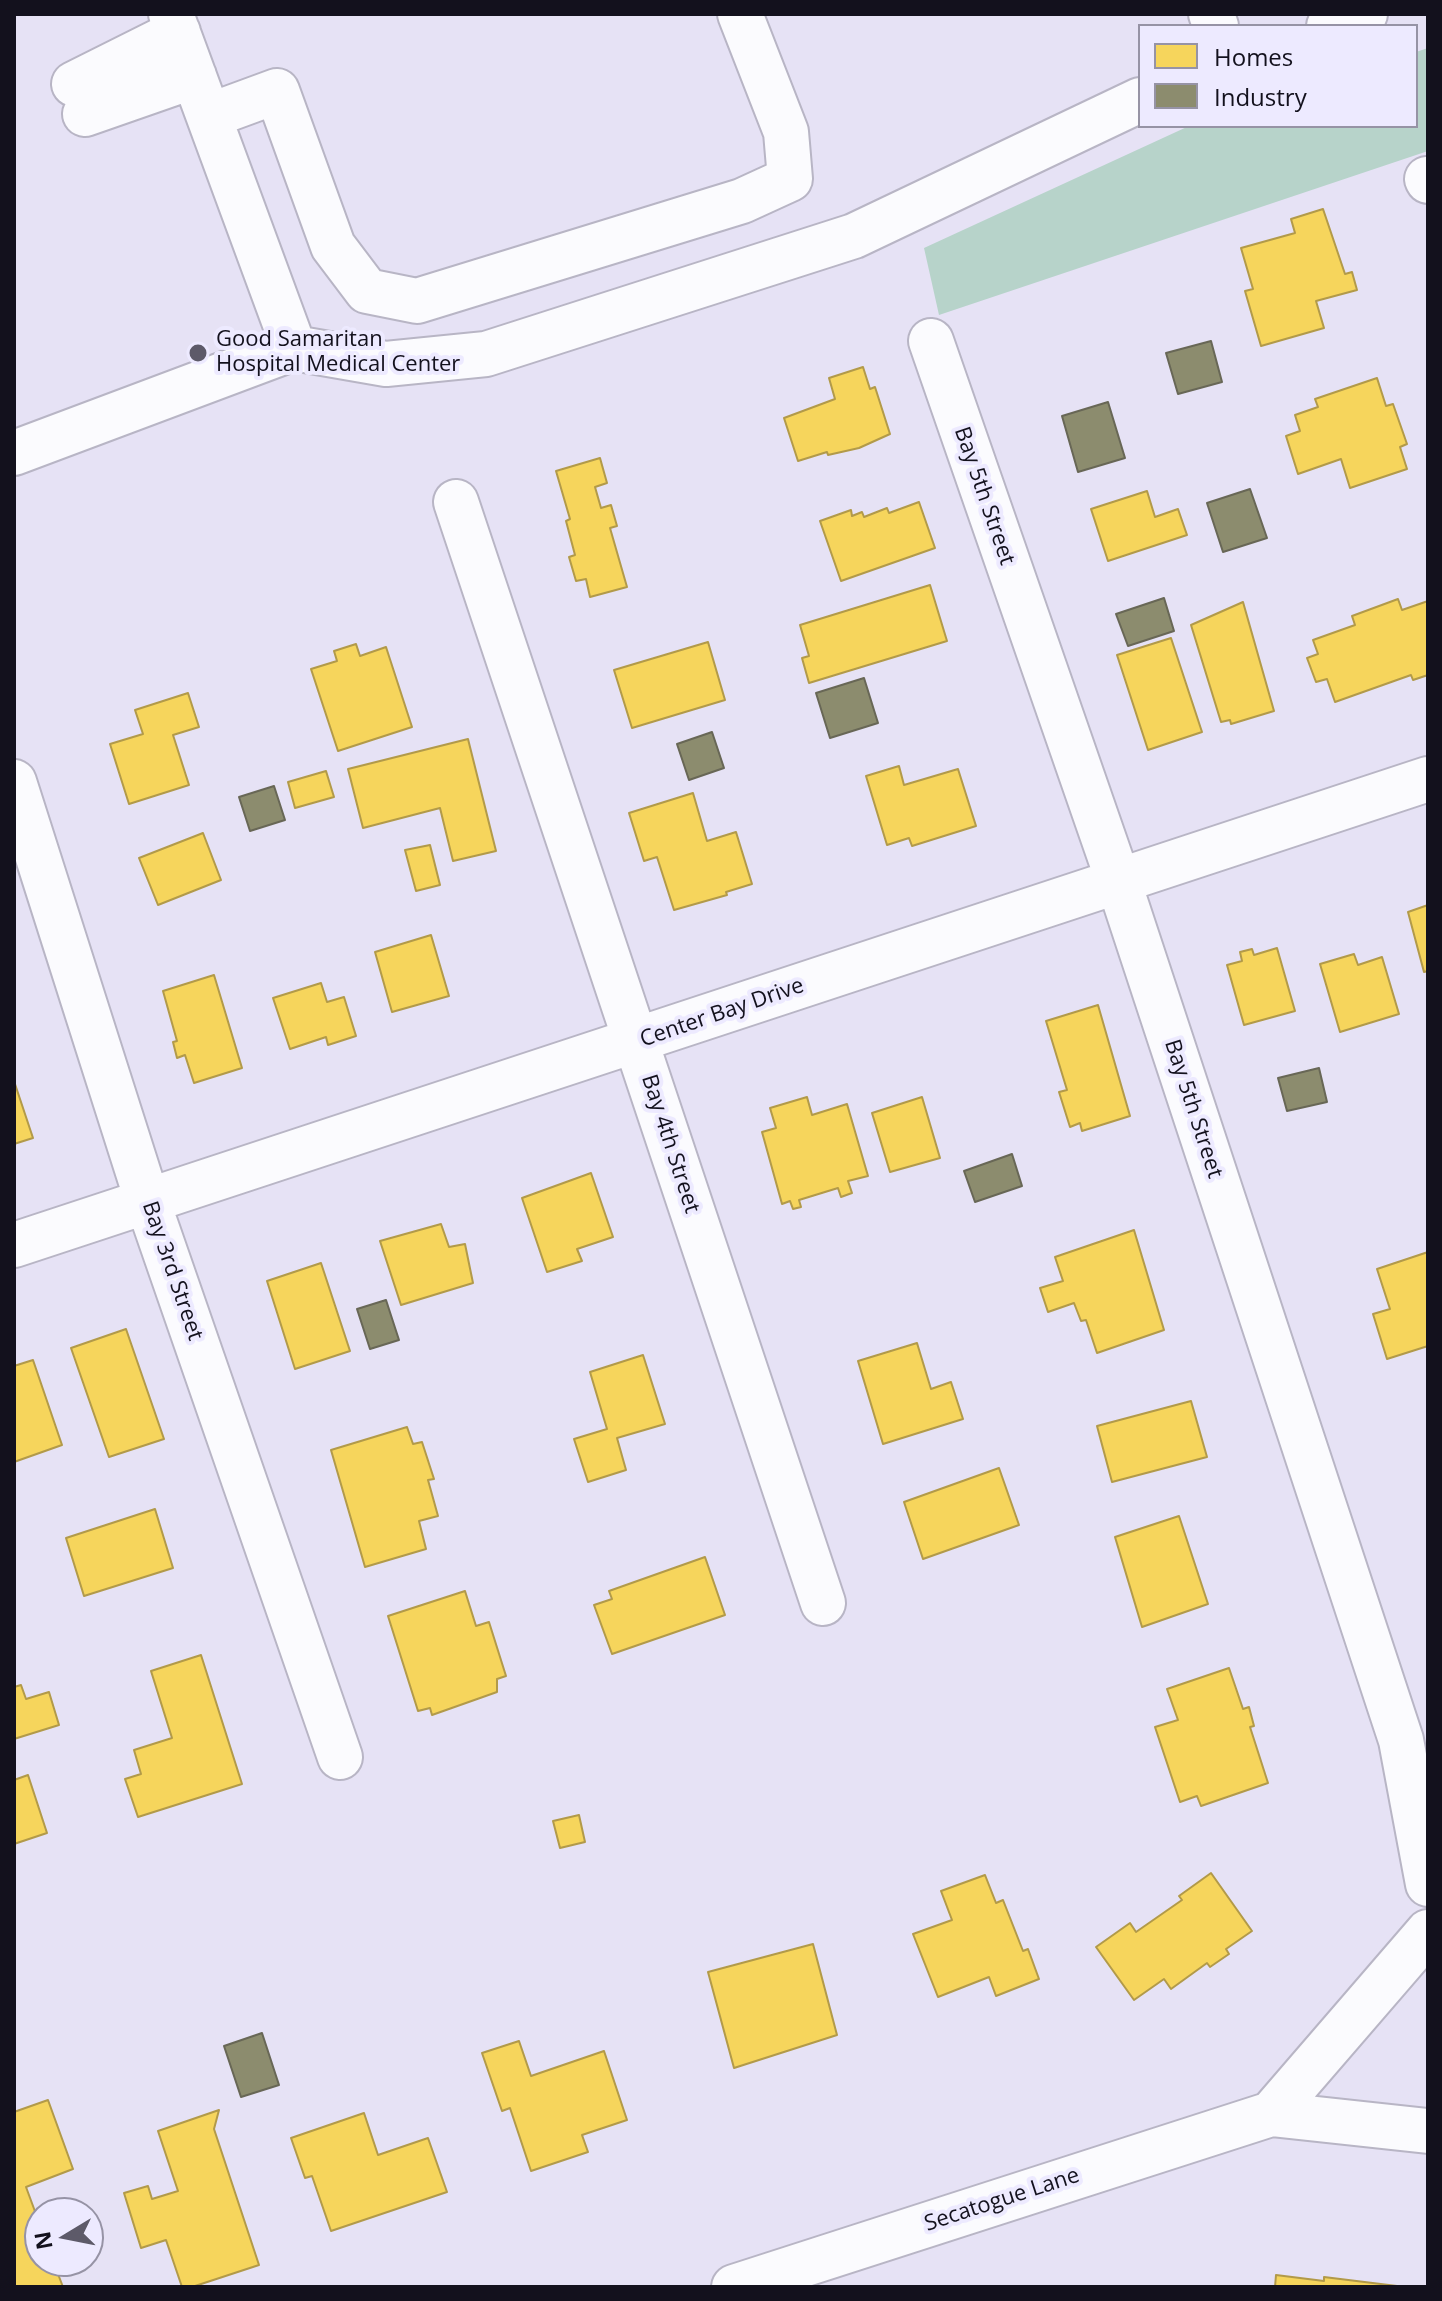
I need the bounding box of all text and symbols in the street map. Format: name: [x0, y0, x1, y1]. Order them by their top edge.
legend: [1138, 24, 1418, 128]
text: Homes: [1214, 40, 1293, 73]
text: Industry: [1214, 80, 1307, 113]
place label: Good Samaritan Hospital Medical Center: [216, 327, 460, 378]
marker: Good Samaritan Hospital Medical Center: [187, 342, 209, 364]
street label: Bay 5th Street: [948, 424, 1020, 568]
street label: Center Bay Drive: [637, 973, 807, 1053]
street label: Bay 5th Street: [1158, 1036, 1228, 1182]
street label: Bay 4th Street: [635, 1071, 705, 1217]
street label: Bay 3rd Street: [136, 1198, 208, 1344]
street label: Secatogue Lane: [921, 2163, 1083, 2237]
north arrow: [24, 2197, 104, 2277]
text: N: [26, 2229, 59, 2252]

